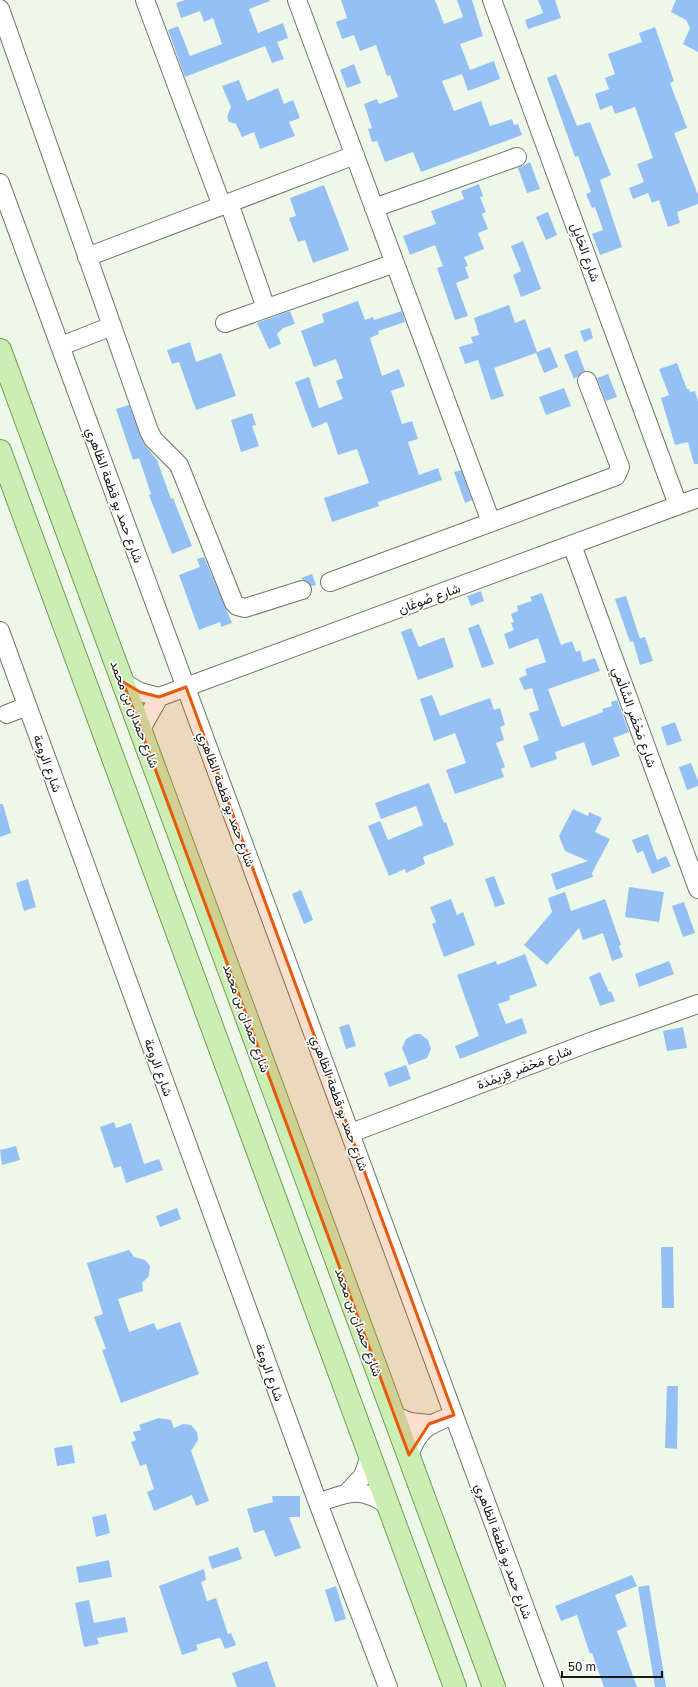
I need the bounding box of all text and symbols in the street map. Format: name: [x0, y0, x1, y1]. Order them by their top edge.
street label: شارع الحَايِل: [565, 220, 604, 285]
street label: شارع حمد بو قطعة الظاهري: [80, 425, 147, 566]
street label: شارع صُوغَان: [396, 579, 463, 619]
street label: شارع حمدان بن محمد: [105, 658, 163, 771]
street label: شارع مَحْضَر السَّالْمي: [607, 665, 661, 770]
street label: شارع حمد بو قطعة الظاهري: [192, 729, 259, 870]
street label: شارع الروعة: [28, 732, 66, 795]
street label: شارع حمدان بن محمد: [218, 962, 274, 1075]
street label: شارع حمد بو قطعة الظاهري: [305, 1033, 372, 1174]
street label: شارع الروعة: [139, 1036, 177, 1099]
street label: شارع مَحْضَر قِرَيمْدَة: [474, 1042, 574, 1094]
street label: شارع حمدان بن محمد: [330, 1266, 386, 1379]
street label: شارع الروعة: [250, 1341, 288, 1404]
street label: شارع حمد بو قطعة الظاهري: [469, 1481, 536, 1622]
scale bar: [562, 1653, 662, 1679]
text: 50 m: [568, 1659, 596, 1674]

